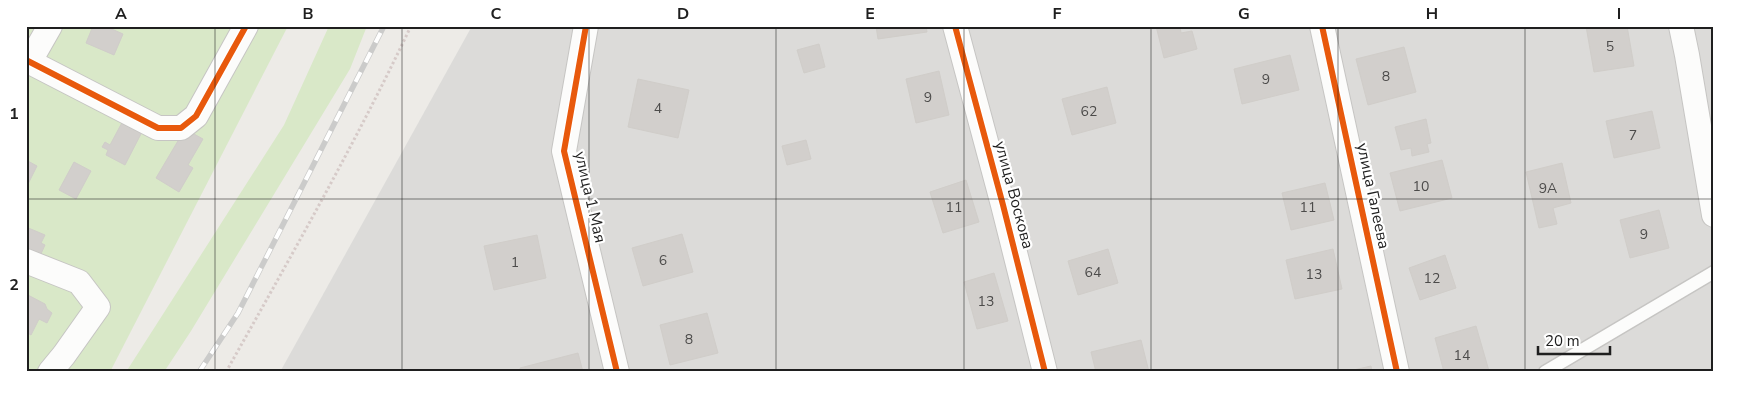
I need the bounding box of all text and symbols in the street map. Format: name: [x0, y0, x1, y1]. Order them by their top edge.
text: A: [115, 3, 127, 25]
text: B: [302, 3, 314, 25]
text: C: [491, 3, 502, 25]
text: D: [677, 3, 689, 25]
text: E: [865, 3, 875, 25]
text: F: [1053, 3, 1062, 25]
text: G: [1238, 3, 1250, 25]
text: H: [1426, 3, 1438, 25]
text: I: [1617, 3, 1621, 25]
house number: 5: [1606, 37, 1614, 56]
house number: 8: [1382, 67, 1390, 86]
house number: 9: [1262, 70, 1270, 89]
house number: 9: [924, 88, 932, 107]
house number: 4: [654, 99, 662, 118]
house number: 62: [1081, 102, 1097, 121]
text: 1: [9, 103, 19, 125]
house number: 7: [1629, 126, 1637, 145]
street label: улица Воскова: [989, 139, 1039, 251]
street label: улица Галеева: [1351, 141, 1395, 251]
street label: улица 1 Мая: [569, 149, 611, 245]
house number: 10: [1413, 177, 1429, 196]
house number: 9А: [1539, 179, 1557, 198]
house number: 11: [946, 198, 962, 217]
house number: 11: [1300, 198, 1316, 217]
house number: 9: [1640, 225, 1648, 244]
house number: 6: [659, 251, 667, 270]
house number: 1: [511, 253, 519, 272]
house number: 64: [1085, 263, 1101, 282]
house number: 13: [1306, 265, 1322, 284]
house number: 12: [1424, 269, 1440, 288]
text: 2: [9, 274, 19, 296]
house number: 13: [978, 292, 994, 311]
scale bar: [1538, 323, 1610, 355]
house number: 8: [685, 330, 693, 349]
text: 20 m: [1545, 331, 1580, 351]
house number: 14: [1454, 346, 1470, 365]

